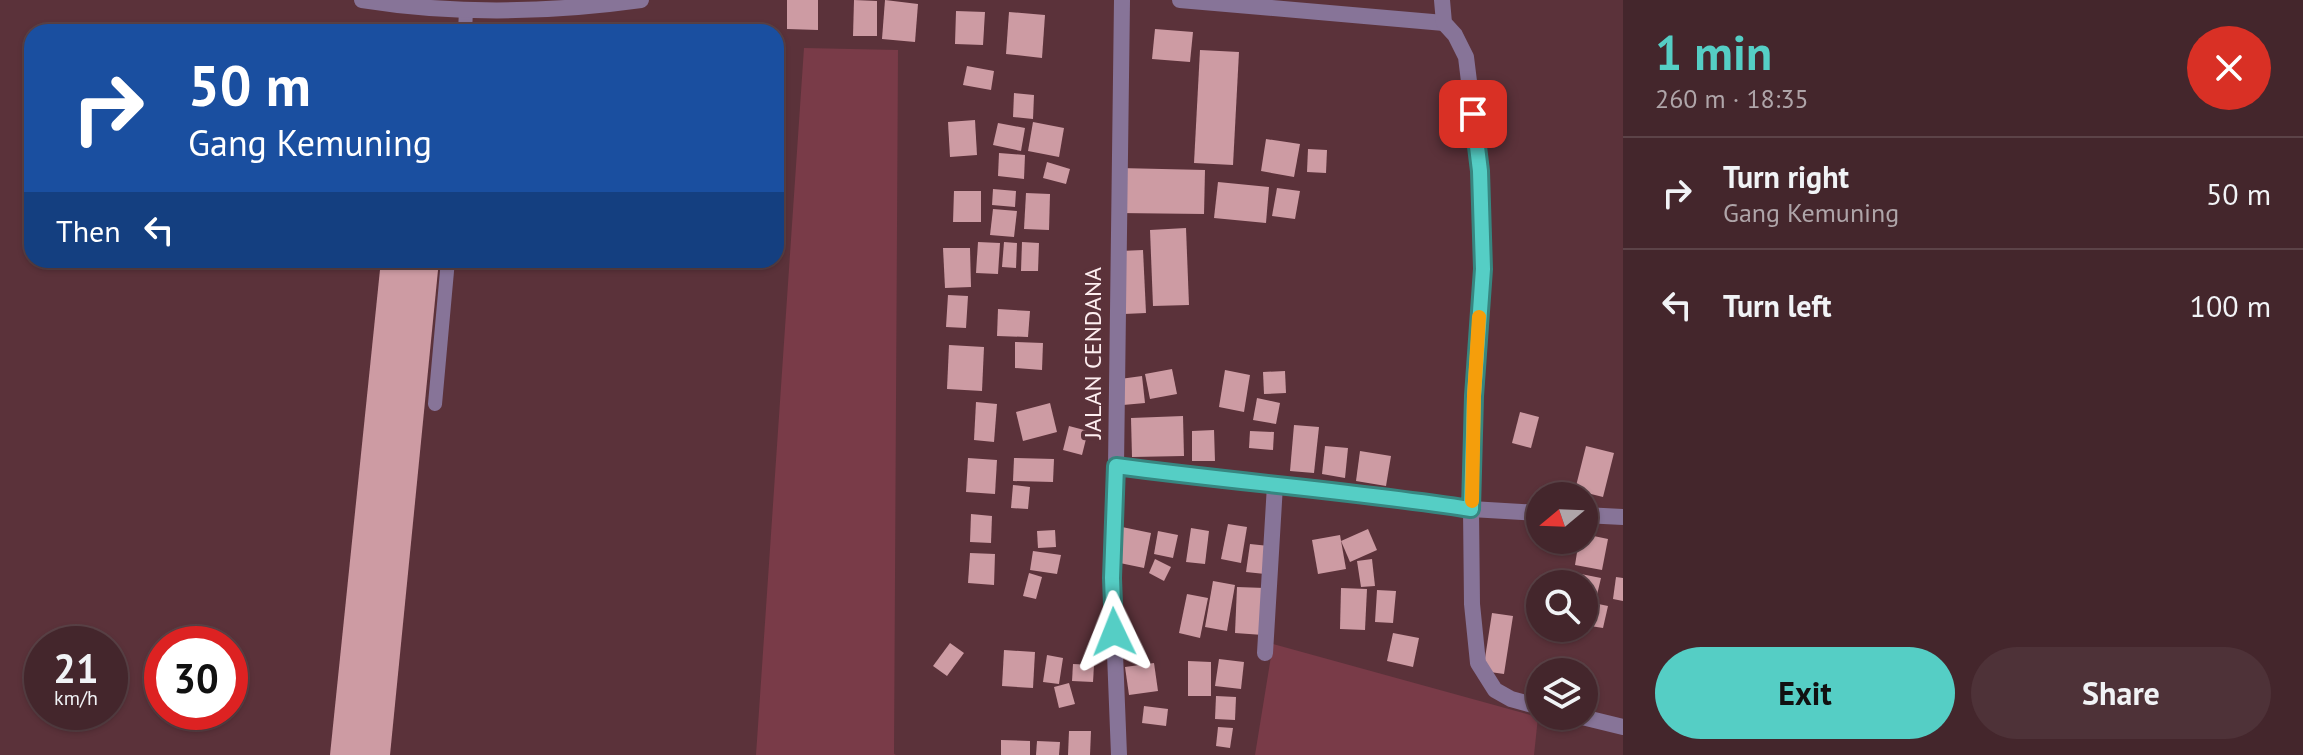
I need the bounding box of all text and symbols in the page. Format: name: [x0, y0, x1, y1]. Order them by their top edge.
text: 1 min: [1655, 21, 1772, 83]
button: close: [2187, 26, 2271, 110]
text: 50 m: [188, 49, 311, 121]
icon: right: [56, 56, 160, 160]
pin: [1439, 80, 1507, 148]
text: 260 m · 18:35: [1655, 82, 1809, 115]
icon: arrive: [1451, 92, 1495, 136]
text: Gang Kemuning: [188, 119, 432, 166]
text: Turn right: [1723, 157, 1849, 196]
icon: right: [1655, 171, 1699, 215]
text: 50 m: [2206, 174, 2271, 213]
text: Gang Kemuning: [1723, 196, 1899, 229]
icon: left: [137, 208, 181, 252]
text: Then: [56, 211, 121, 250]
street label: JALAN CENDANA: [1077, 267, 1108, 440]
icon: left: [1655, 283, 1699, 327]
text: Turn left: [1723, 286, 1831, 325]
text: 100 m: [2190, 286, 2271, 325]
north arrow: [1526, 482, 1598, 554]
map controls: [1526, 482, 1598, 730]
button: search: [1526, 570, 1598, 642]
position arrow: [1072, 590, 1156, 674]
speed limit sign: 30: [144, 626, 248, 730]
text: 21: [53, 642, 99, 694]
button: Exit: [1655, 647, 1955, 739]
button: Share: [1971, 647, 2271, 739]
button: layers: [1526, 658, 1598, 730]
text: km/h: [54, 685, 98, 711]

